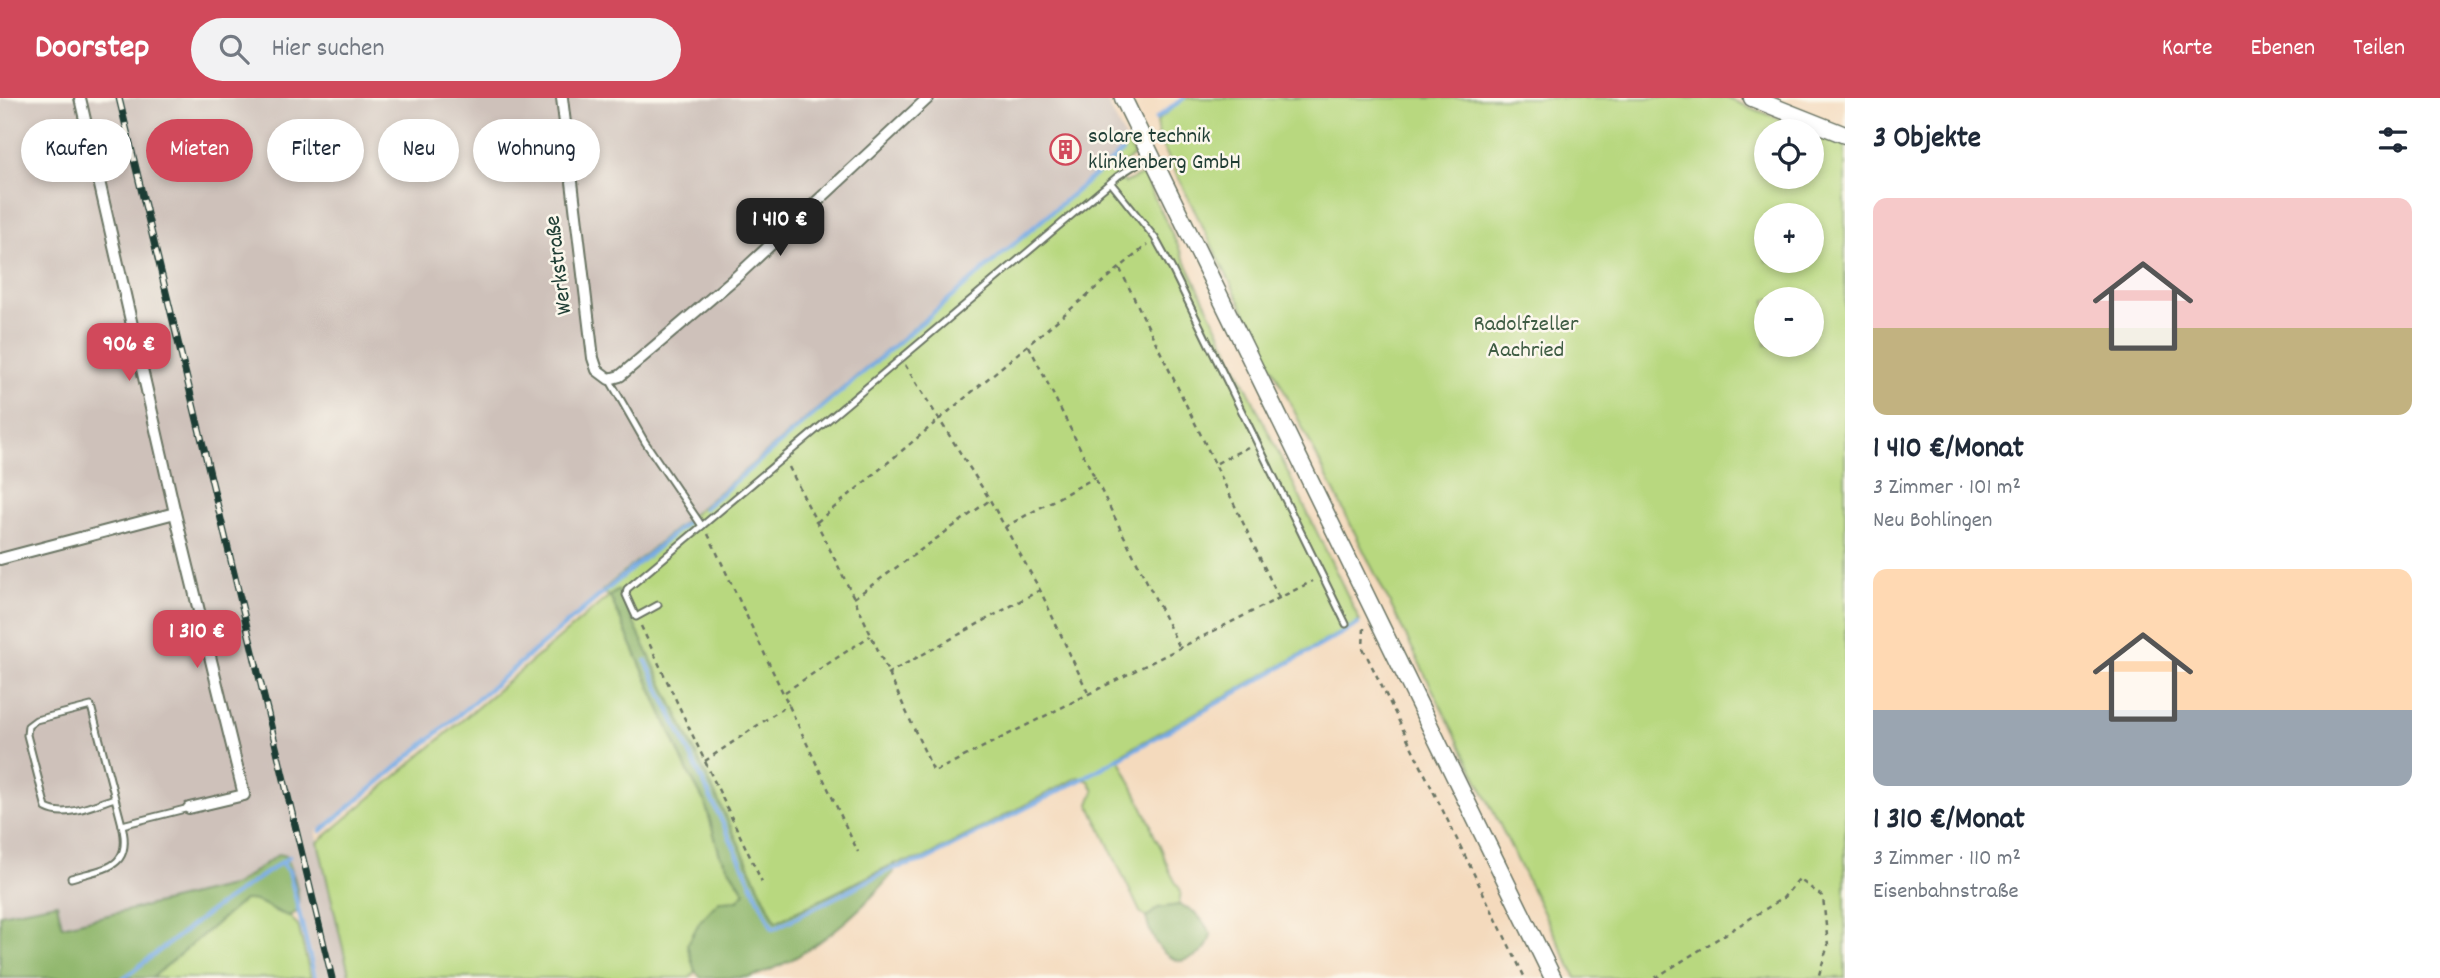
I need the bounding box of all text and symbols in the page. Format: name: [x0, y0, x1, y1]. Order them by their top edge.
search box: [191, 18, 681, 81]
text: Doorstep: [35, 26, 149, 73]
icon: search: [215, 30, 253, 68]
text: Hier suchen: [271, 31, 385, 68]
text: Karte: [2162, 32, 2212, 66]
text: Ebenen: [2250, 32, 2315, 66]
text: Teilen: [2353, 32, 2405, 66]
chip: Kaufen: [21, 119, 132, 182]
chip: Mieten: [146, 119, 253, 182]
chip: Filter: [267, 119, 364, 182]
chip: Neu: [378, 119, 459, 182]
chip: Wohnung: [473, 119, 600, 182]
map controls: [1754, 119, 1824, 357]
button: locate: [1754, 119, 1824, 189]
text: 3 Objekte: [1873, 119, 1981, 162]
place label: solare technik klinkenberg GmbH: [1088, 121, 1241, 180]
icon: filters: [2374, 121, 2412, 159]
building icon: solare technik klinkenberg GmbH: [1048, 133, 1082, 167]
pin: 1 410 €: [715, 198, 845, 258]
button: +: [1754, 203, 1824, 273]
text: 1 410 €: [752, 204, 808, 237]
street label: Werkstraße: [538, 213, 582, 317]
icon: home: [2080, 243, 2206, 369]
button: −: [1754, 287, 1824, 357]
park label: Radolfzeller Aachried: [1473, 309, 1579, 368]
pin: 906 €: [80, 324, 178, 383]
text: 906 €: [103, 329, 155, 362]
text: 1 410 €/Monat: [1873, 429, 2024, 472]
text: 3 Zimmer · 101 m²: [1873, 472, 2021, 505]
text: Neu Bohlingen: [1873, 505, 1992, 538]
pin: 1 310 €: [132, 610, 262, 670]
icon: home: [2080, 614, 2206, 740]
text: 1 310 €: [169, 616, 225, 649]
text: 1 310 €/Monat: [1873, 800, 2025, 843]
text: 3 Zimmer · 110 m²: [1873, 843, 2021, 876]
text: Eisenbahnstraße: [1873, 876, 2019, 909]

